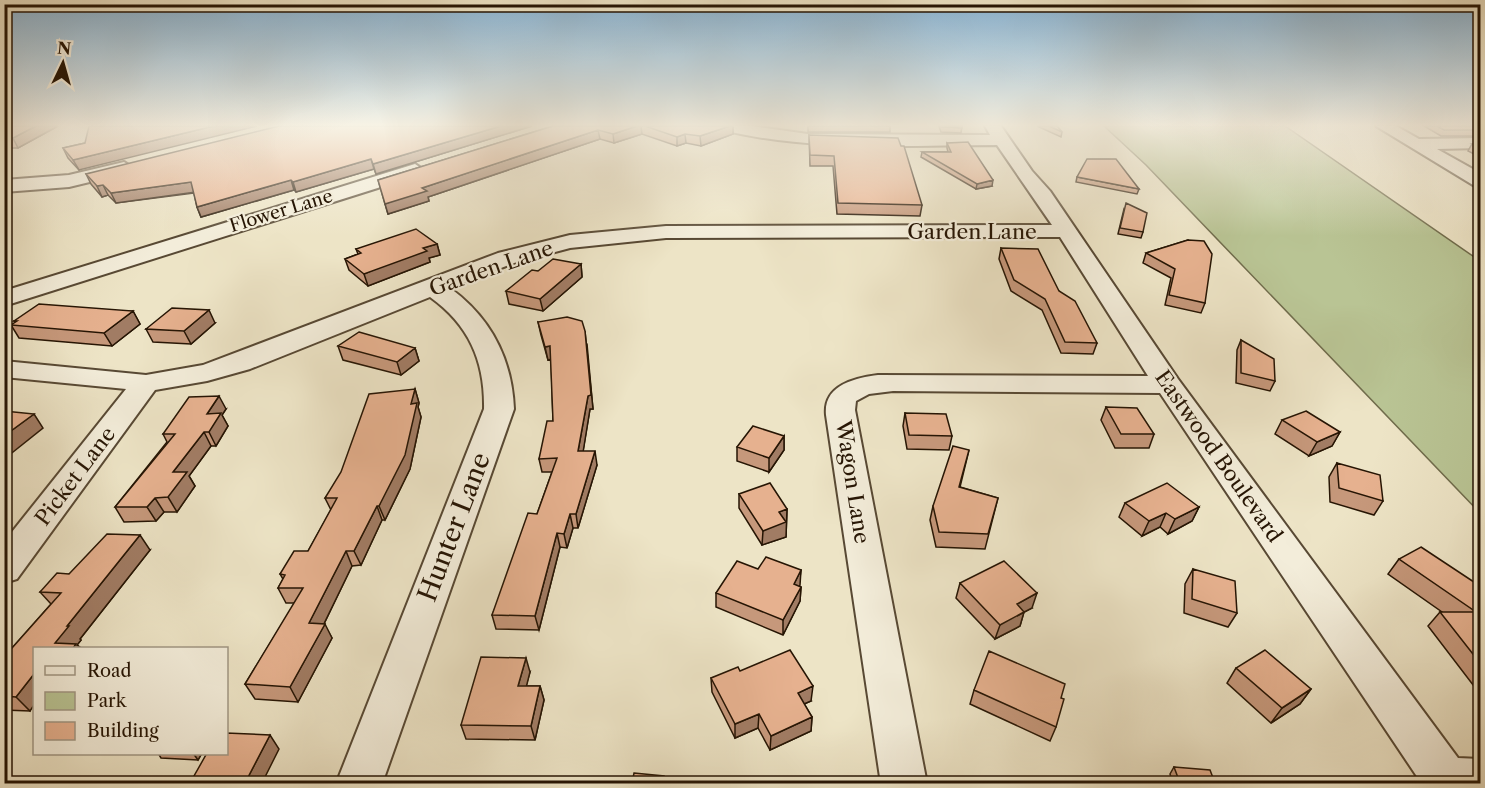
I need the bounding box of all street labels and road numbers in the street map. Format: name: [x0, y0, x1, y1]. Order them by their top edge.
street label: Flower Lane: [227, 185, 335, 237]
street label: Garden Lane: [907, 219, 1037, 244]
street label: Garden Lane: [426, 235, 556, 301]
street label: Eastwood Boulevard: [1150, 365, 1288, 547]
street label: Wagon Lane: [831, 418, 875, 545]
street label: Picket Lane: [30, 422, 120, 530]
street label: Hunter Lane: [411, 448, 497, 606]

